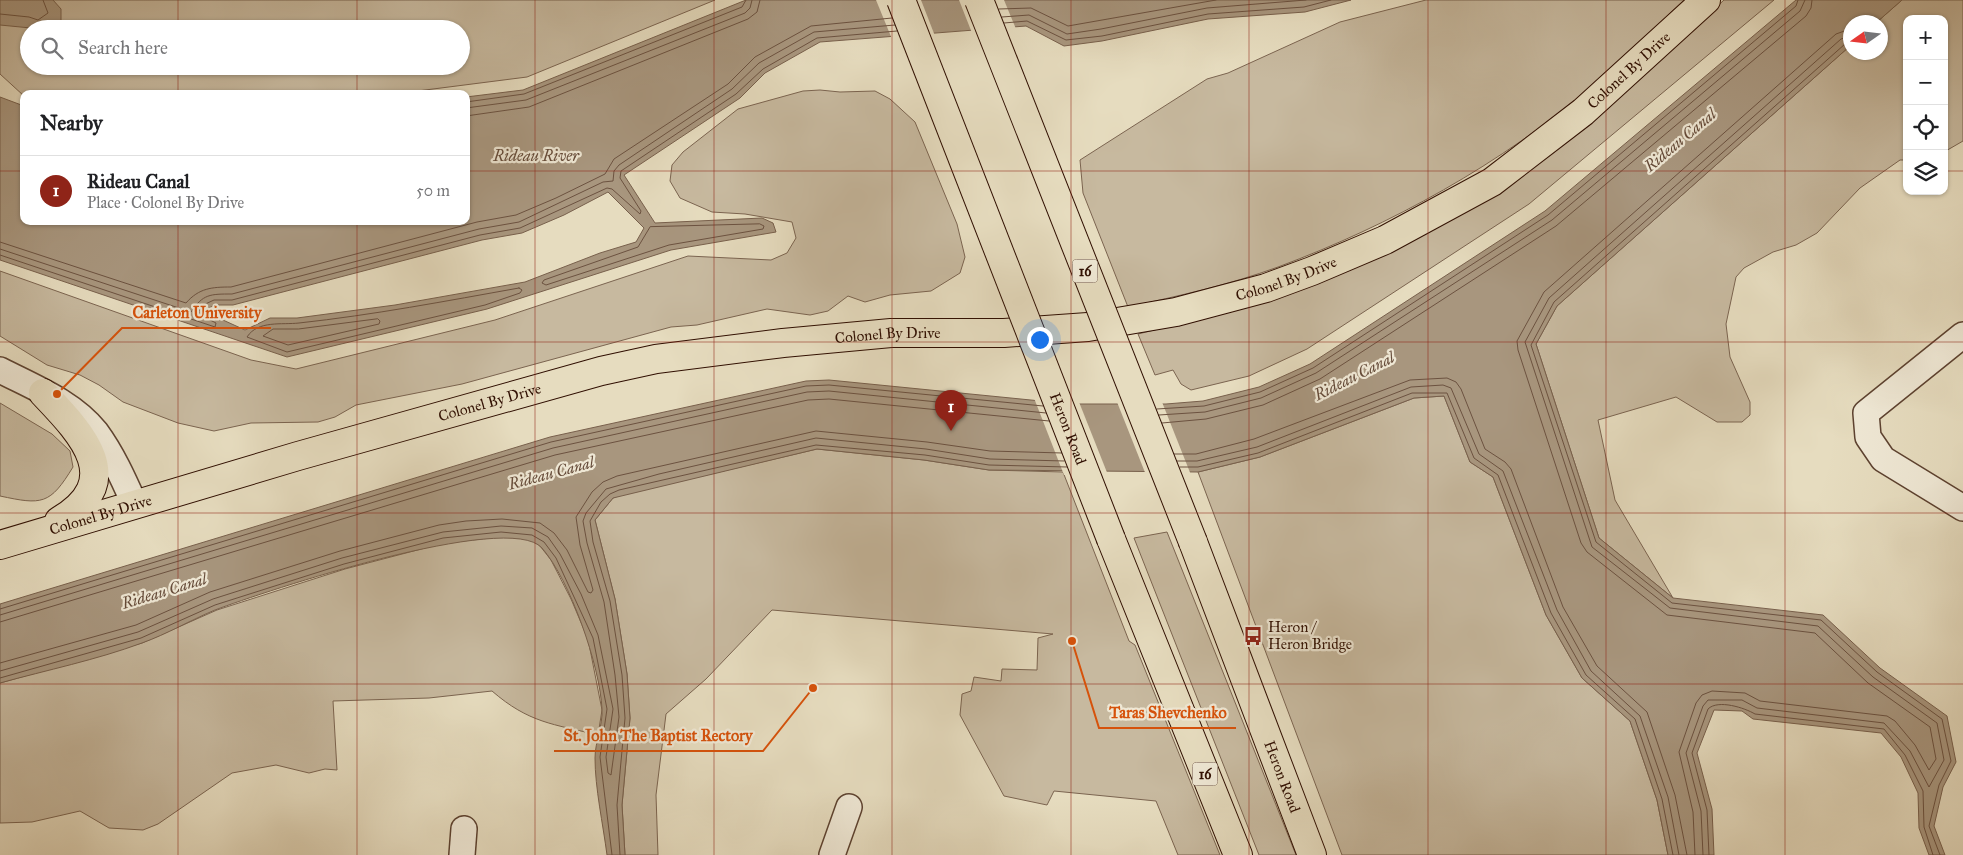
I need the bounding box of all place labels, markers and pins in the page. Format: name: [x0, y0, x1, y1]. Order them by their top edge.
callout: Carleton University: [122, 297, 271, 328]
pin: 1: [935, 390, 967, 431]
place label: Heron / Heron Bridge: [1268, 618, 1352, 653]
bus stop icon: Heron / Heron Bridge: [1242, 625, 1264, 647]
callout: Taras Shevchenko: [1099, 697, 1236, 728]
callout: St. John The Baptist Rectory: [554, 720, 763, 751]

